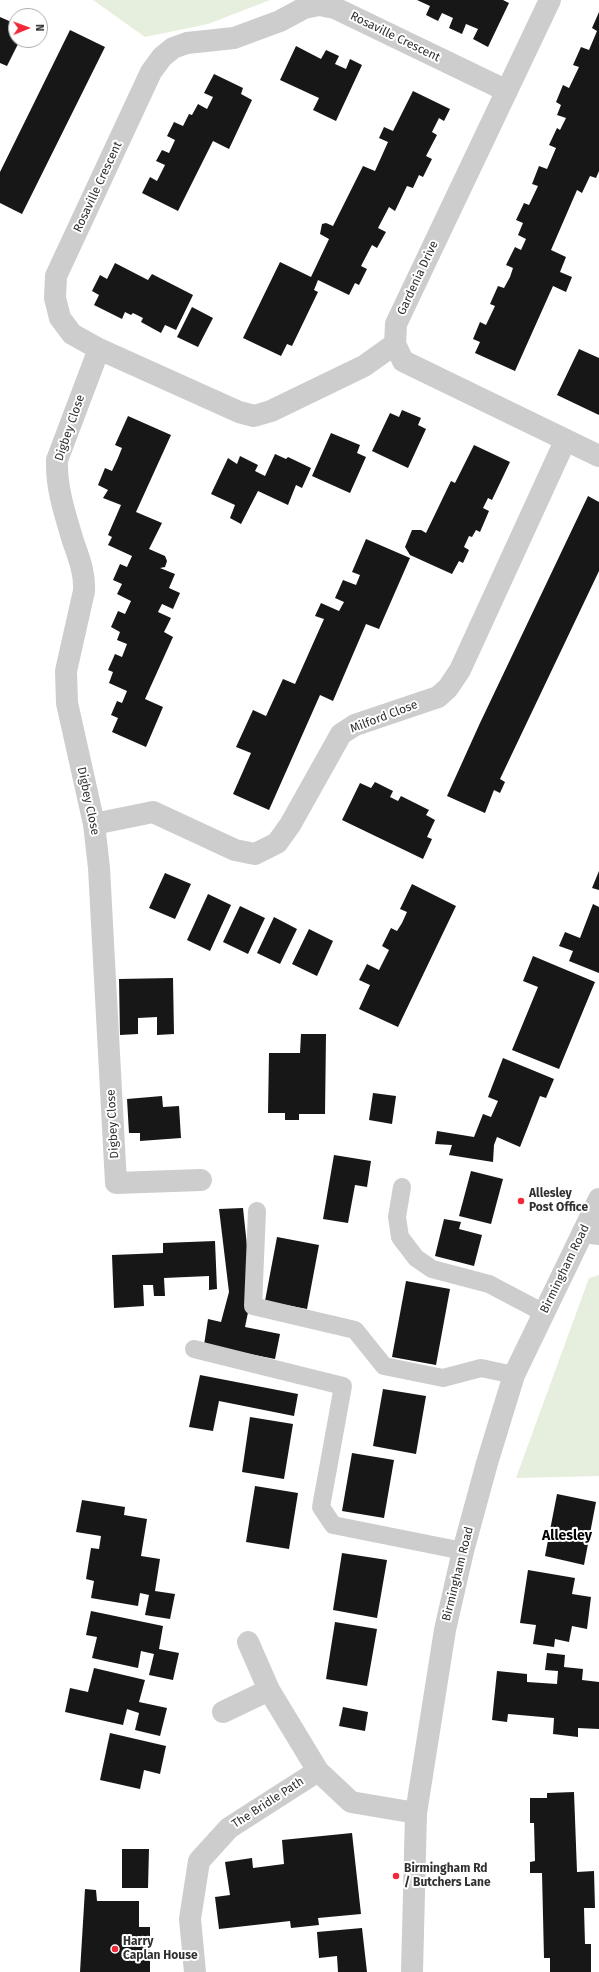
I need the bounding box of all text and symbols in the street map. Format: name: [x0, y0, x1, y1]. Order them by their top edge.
north arrow: [8, 8, 48, 48]
street label: Rosaville Crescent: [348, 9, 442, 65]
text: N: [33, 24, 46, 32]
street label: Rosaville Crescent: [71, 139, 125, 235]
street label: Gardenia Drive: [394, 239, 442, 317]
street label: Digbey Close: [52, 393, 88, 463]
street label: Milford Close: [348, 698, 420, 736]
street label: Digbey Close: [74, 766, 102, 836]
street label: Digbey Close: [104, 1089, 122, 1159]
place label: Allesley Post Office: [529, 1187, 588, 1215]
marker: Allesley Post Office: [516, 1196, 526, 1206]
street label: Birmingham Road: [537, 1222, 593, 1316]
street label: Birmingham Road: [439, 1525, 477, 1623]
district label: Allesley: [542, 1528, 592, 1544]
street label: The Bridle Path: [229, 1774, 307, 1832]
place label: Birmingham Rd / Butchers Lane: [404, 1862, 491, 1890]
marker: Birmingham Rd / Butchers Lane: [391, 1871, 401, 1881]
place label: Harry Caplan House: [123, 1935, 198, 1963]
marker: Harry Caplan House: [110, 1944, 120, 1954]

